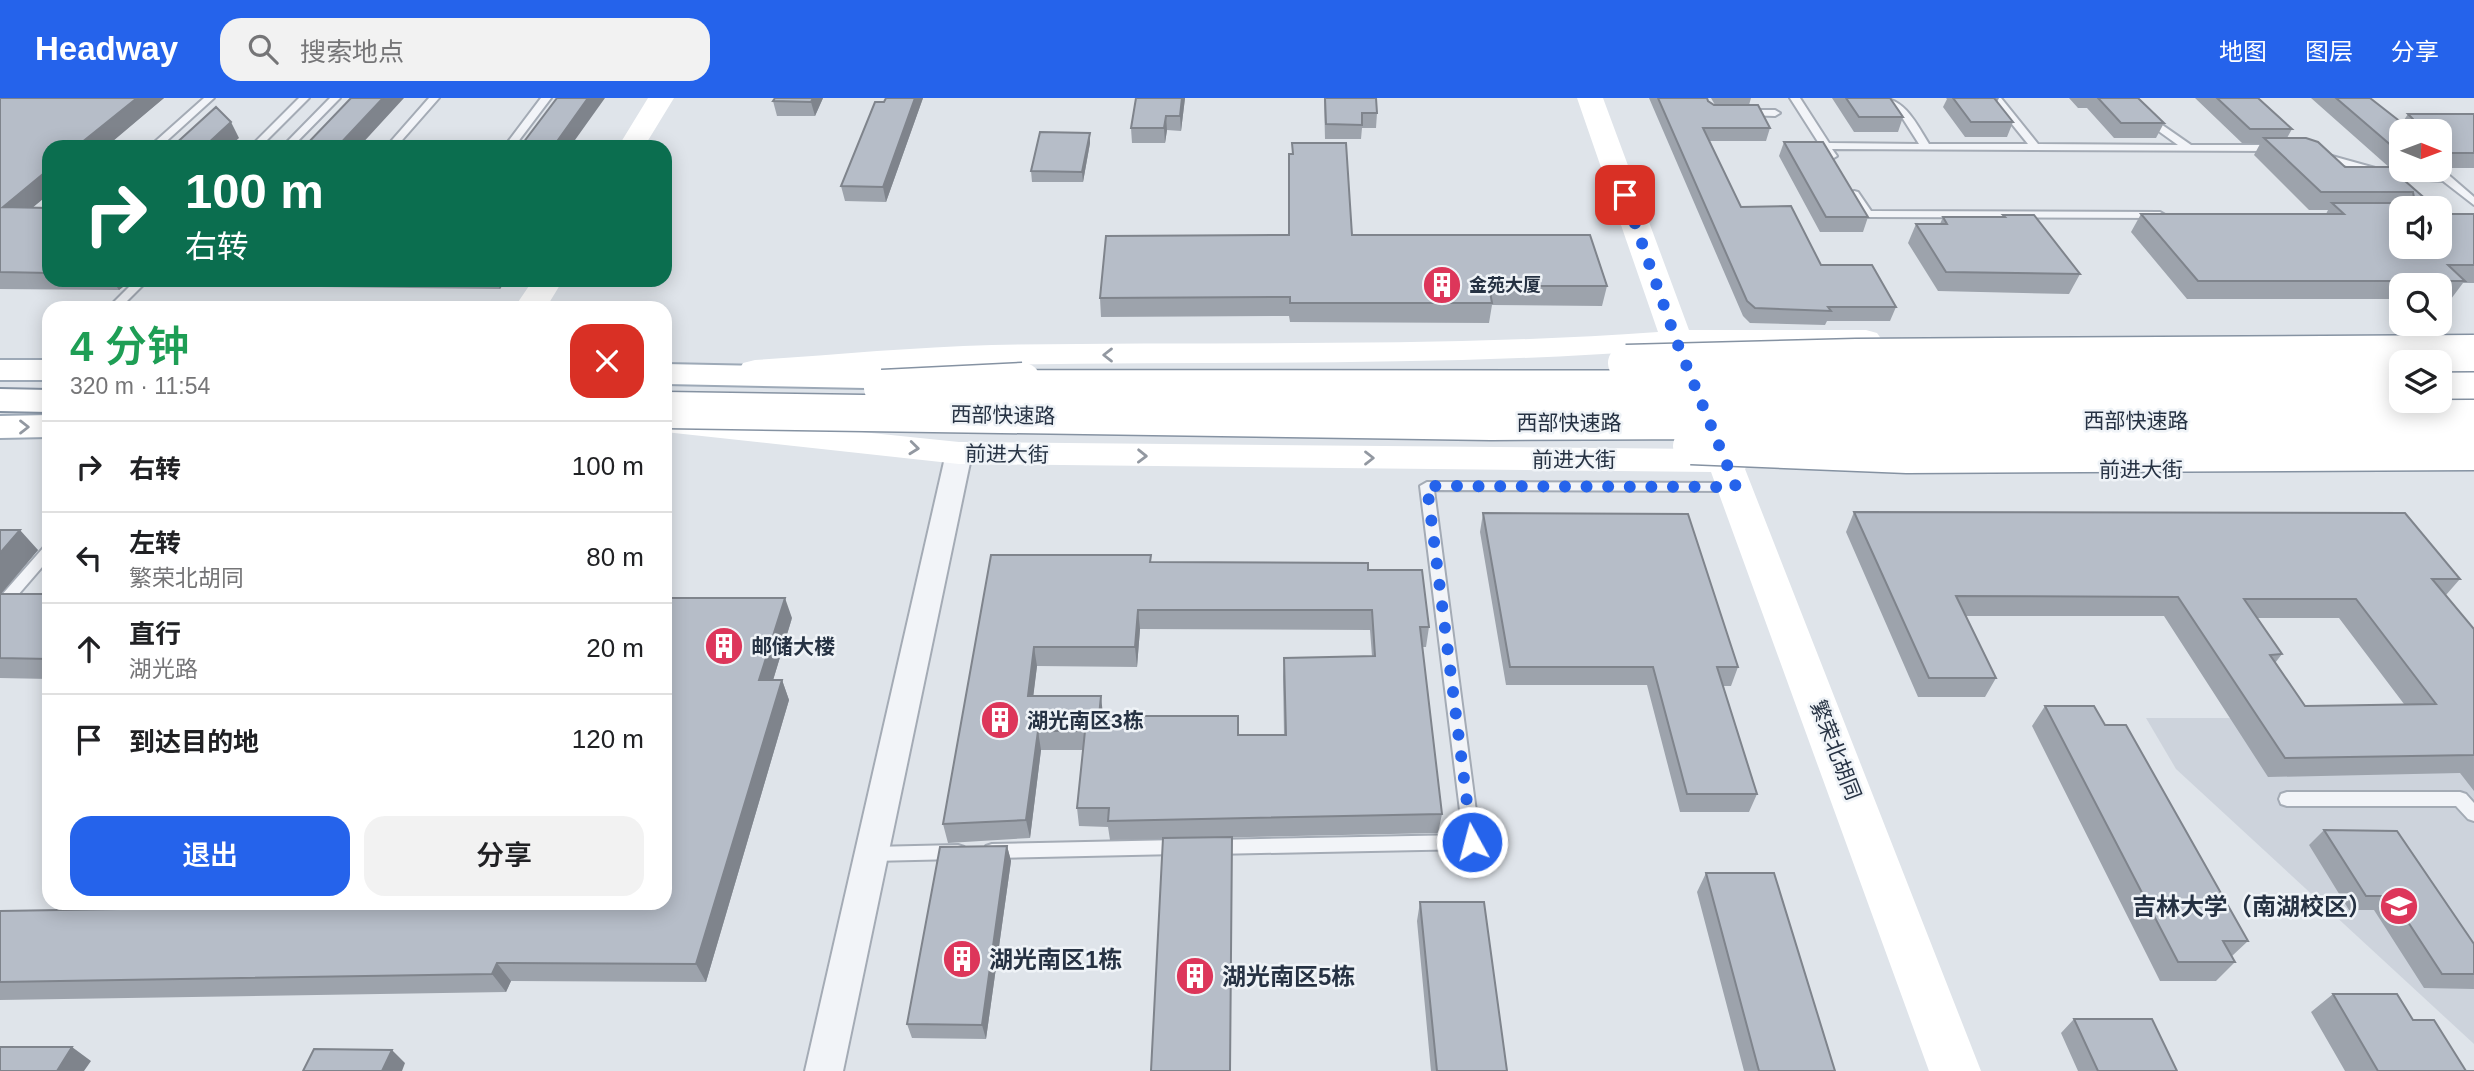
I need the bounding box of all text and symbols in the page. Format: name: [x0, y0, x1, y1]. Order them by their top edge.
search box: [220, 18, 710, 81]
text: Headway: [35, 30, 178, 67]
icon: search: [244, 30, 282, 68]
text: 搜索地点: [300, 37, 404, 67]
text: 地图: [2219, 38, 2267, 65]
text: 图层: [2305, 38, 2353, 65]
text: 分享: [2391, 38, 2439, 65]
north arrow: [2389, 119, 2452, 182]
map controls: [2389, 119, 2452, 413]
text: 100 m: [185, 164, 324, 218]
pin: [1595, 165, 1655, 225]
icon: right: [70, 168, 161, 259]
icon: arrive: [1606, 176, 1644, 214]
button: sound: [2389, 196, 2452, 259]
text: 右转: [185, 229, 249, 265]
building icon: 金苑大厦: [1421, 264, 1463, 306]
button: search: [2389, 273, 2452, 336]
place label: 金苑大厦: [1469, 275, 1541, 295]
text: 4 分钟: [70, 323, 189, 370]
button: close: [570, 324, 644, 398]
one-way arrow: [1102, 347, 1112, 363]
button: layers: [2389, 350, 2452, 413]
text: 320 m · 11:54: [70, 373, 210, 399]
street label: 西部快速路: [950, 403, 1056, 427]
street label: 西部快速路: [2084, 409, 2189, 432]
street label: 西部快速路: [1517, 411, 1622, 434]
one-way arrow: [20, 419, 30, 435]
one-way arrow: [909, 441, 920, 456]
street label: 前进大街: [965, 442, 1049, 466]
icon: right: [70, 448, 108, 486]
one-way arrow: [1136, 448, 1147, 463]
street label: 前进大街: [1532, 448, 1616, 471]
one-way arrow: [1364, 450, 1375, 466]
text: 100 m: [572, 451, 644, 481]
text: 右转: [129, 454, 181, 484]
street label: 前进大街: [2099, 458, 2183, 481]
text: 左转: [129, 528, 181, 558]
icon: left: [70, 539, 108, 577]
text: 80 m: [586, 542, 644, 572]
text: 繁荣北胡同: [129, 565, 244, 591]
text: 直行: [129, 619, 181, 649]
building icon: 邮储大楼: [703, 625, 745, 667]
icon: ahead: [70, 630, 108, 668]
text: 20 m: [586, 633, 644, 663]
place label: 邮储大楼: [751, 635, 835, 658]
text: 湖光路: [129, 656, 198, 682]
street label: 繁荣北胡同: [1806, 697, 1866, 803]
building icon: 湖光南区3栋: [979, 699, 1021, 741]
place label: 湖光南区3栋: [1027, 709, 1144, 732]
icon: arrive: [70, 721, 108, 759]
text: 120 m: [572, 724, 644, 754]
text: 到达目的地: [129, 727, 259, 757]
position arrow: [1435, 805, 1509, 879]
button: 退出: [70, 816, 350, 896]
button: 分享: [364, 816, 644, 896]
school or university icon: 吉林大学（南湖校区）: [2378, 885, 2420, 927]
place label: 吉林大学（南湖校区）: [2132, 893, 2372, 920]
building icon: 湖光南区1栋: [941, 938, 983, 980]
place label: 湖光南区1栋: [989, 946, 1122, 973]
building icon: 湖光南区5栋: [1174, 955, 1216, 997]
place label: 湖光南区5栋: [1222, 963, 1355, 990]

